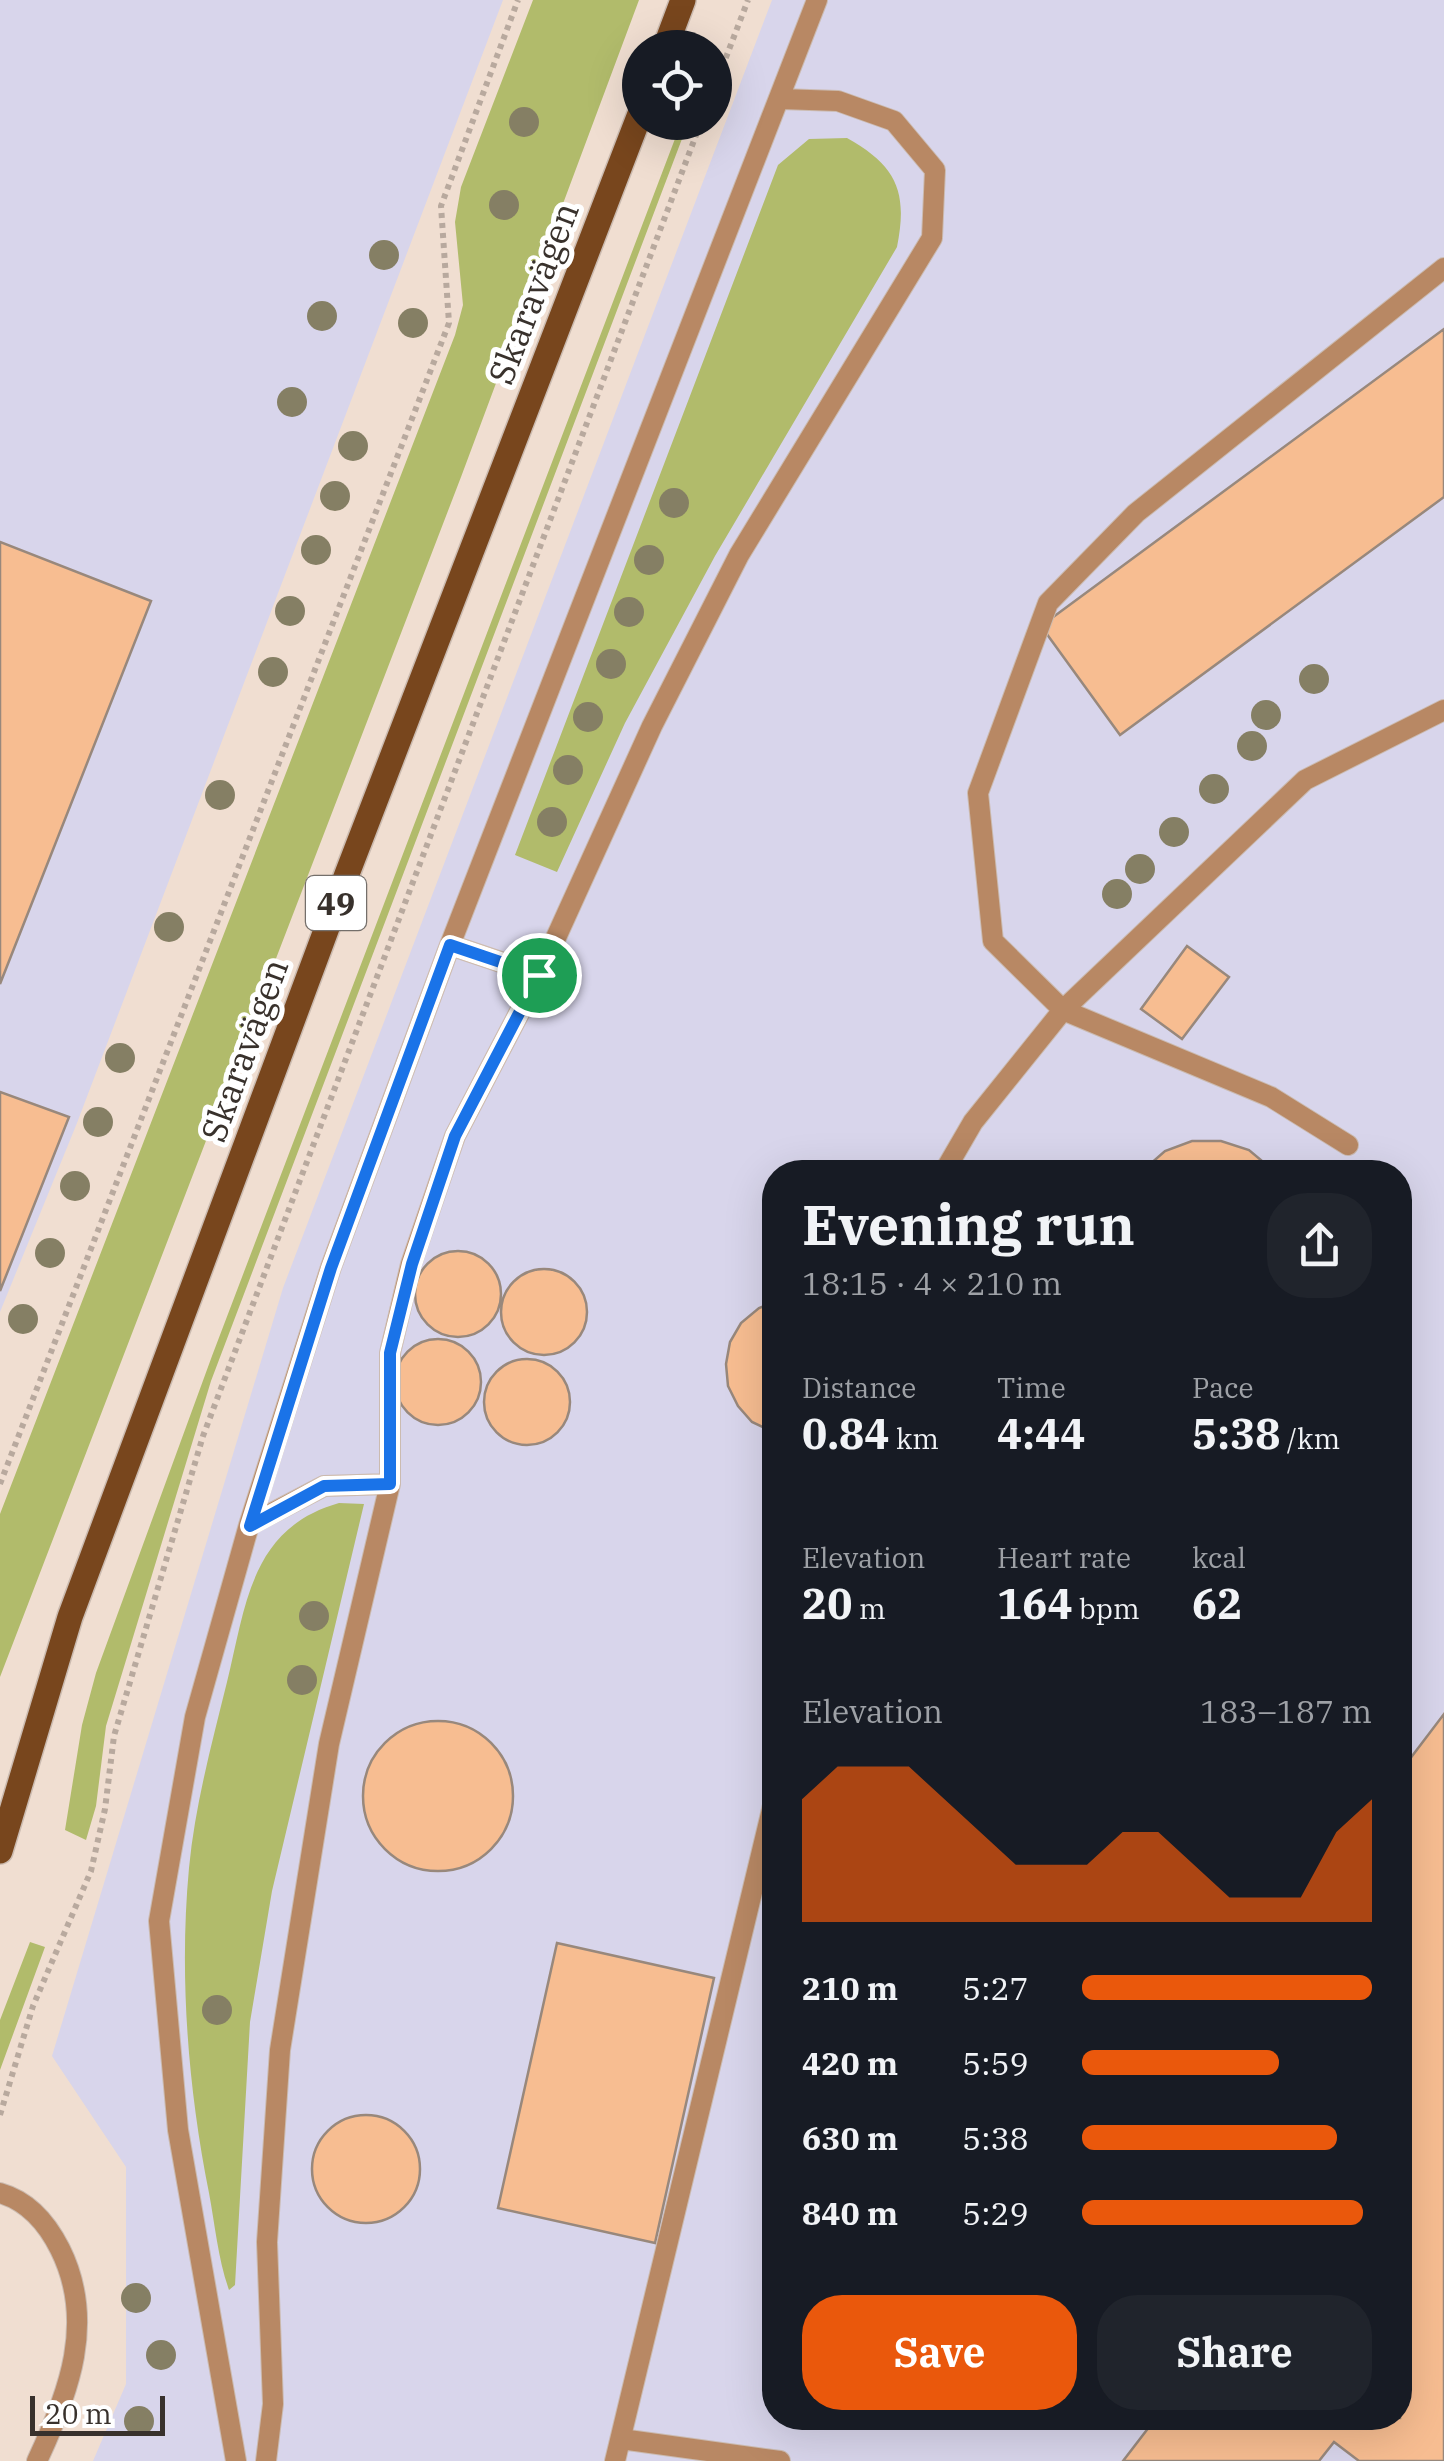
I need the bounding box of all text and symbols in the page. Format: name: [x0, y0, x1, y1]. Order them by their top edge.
map controls: [622, 30, 732, 140]
button: locate: [622, 30, 732, 140]
street label: Skaravägen: [477, 195, 589, 391]
road number: 49: [306, 876, 366, 930]
pin: [497, 933, 582, 1018]
icon: arrive: [512, 948, 567, 1003]
street label: Skaravägen: [190, 952, 298, 1148]
text: Evening run: [802, 1189, 1135, 1260]
button: share: [1267, 1193, 1372, 1298]
text: 18:15 · 4 × 210 m: [802, 1262, 1062, 1304]
text: Distance: [802, 1369, 916, 1406]
text: Time: [997, 1369, 1066, 1406]
text: Pace: [1192, 1369, 1254, 1406]
text: 0.84: [802, 1406, 889, 1461]
text: 4:44: [997, 1406, 1085, 1461]
text: 5:38: [1192, 1406, 1280, 1461]
text: km: [889, 1420, 939, 1457]
text: /km: [1280, 1420, 1340, 1457]
text: Elevation: [802, 1539, 925, 1576]
text: Heart rate: [997, 1539, 1131, 1576]
text: kcal: [1192, 1539, 1246, 1576]
text: 20: [802, 1576, 852, 1631]
text: 164: [997, 1576, 1073, 1631]
text: 62: [1192, 1576, 1242, 1631]
text: m: [852, 1590, 886, 1627]
text: bpm: [1073, 1590, 1140, 1627]
text: Elevation: [802, 1690, 943, 1732]
text: 183–187 m: [1200, 1690, 1372, 1732]
text: 210 m: [802, 1967, 898, 2009]
text: 5:27: [962, 1967, 1029, 2009]
text: 420 m: [802, 2042, 898, 2084]
text: 5:59: [962, 2042, 1029, 2084]
text: 630 m: [802, 2117, 898, 2159]
text: 5:38: [962, 2117, 1029, 2159]
text: 840 m: [802, 2192, 898, 2234]
text: 5:29: [962, 2192, 1029, 2234]
button: Save: [802, 2295, 1077, 2410]
button: Share: [1097, 2295, 1372, 2410]
scale bar: [30, 2391, 165, 2436]
text: 20 m: [45, 2395, 112, 2432]

